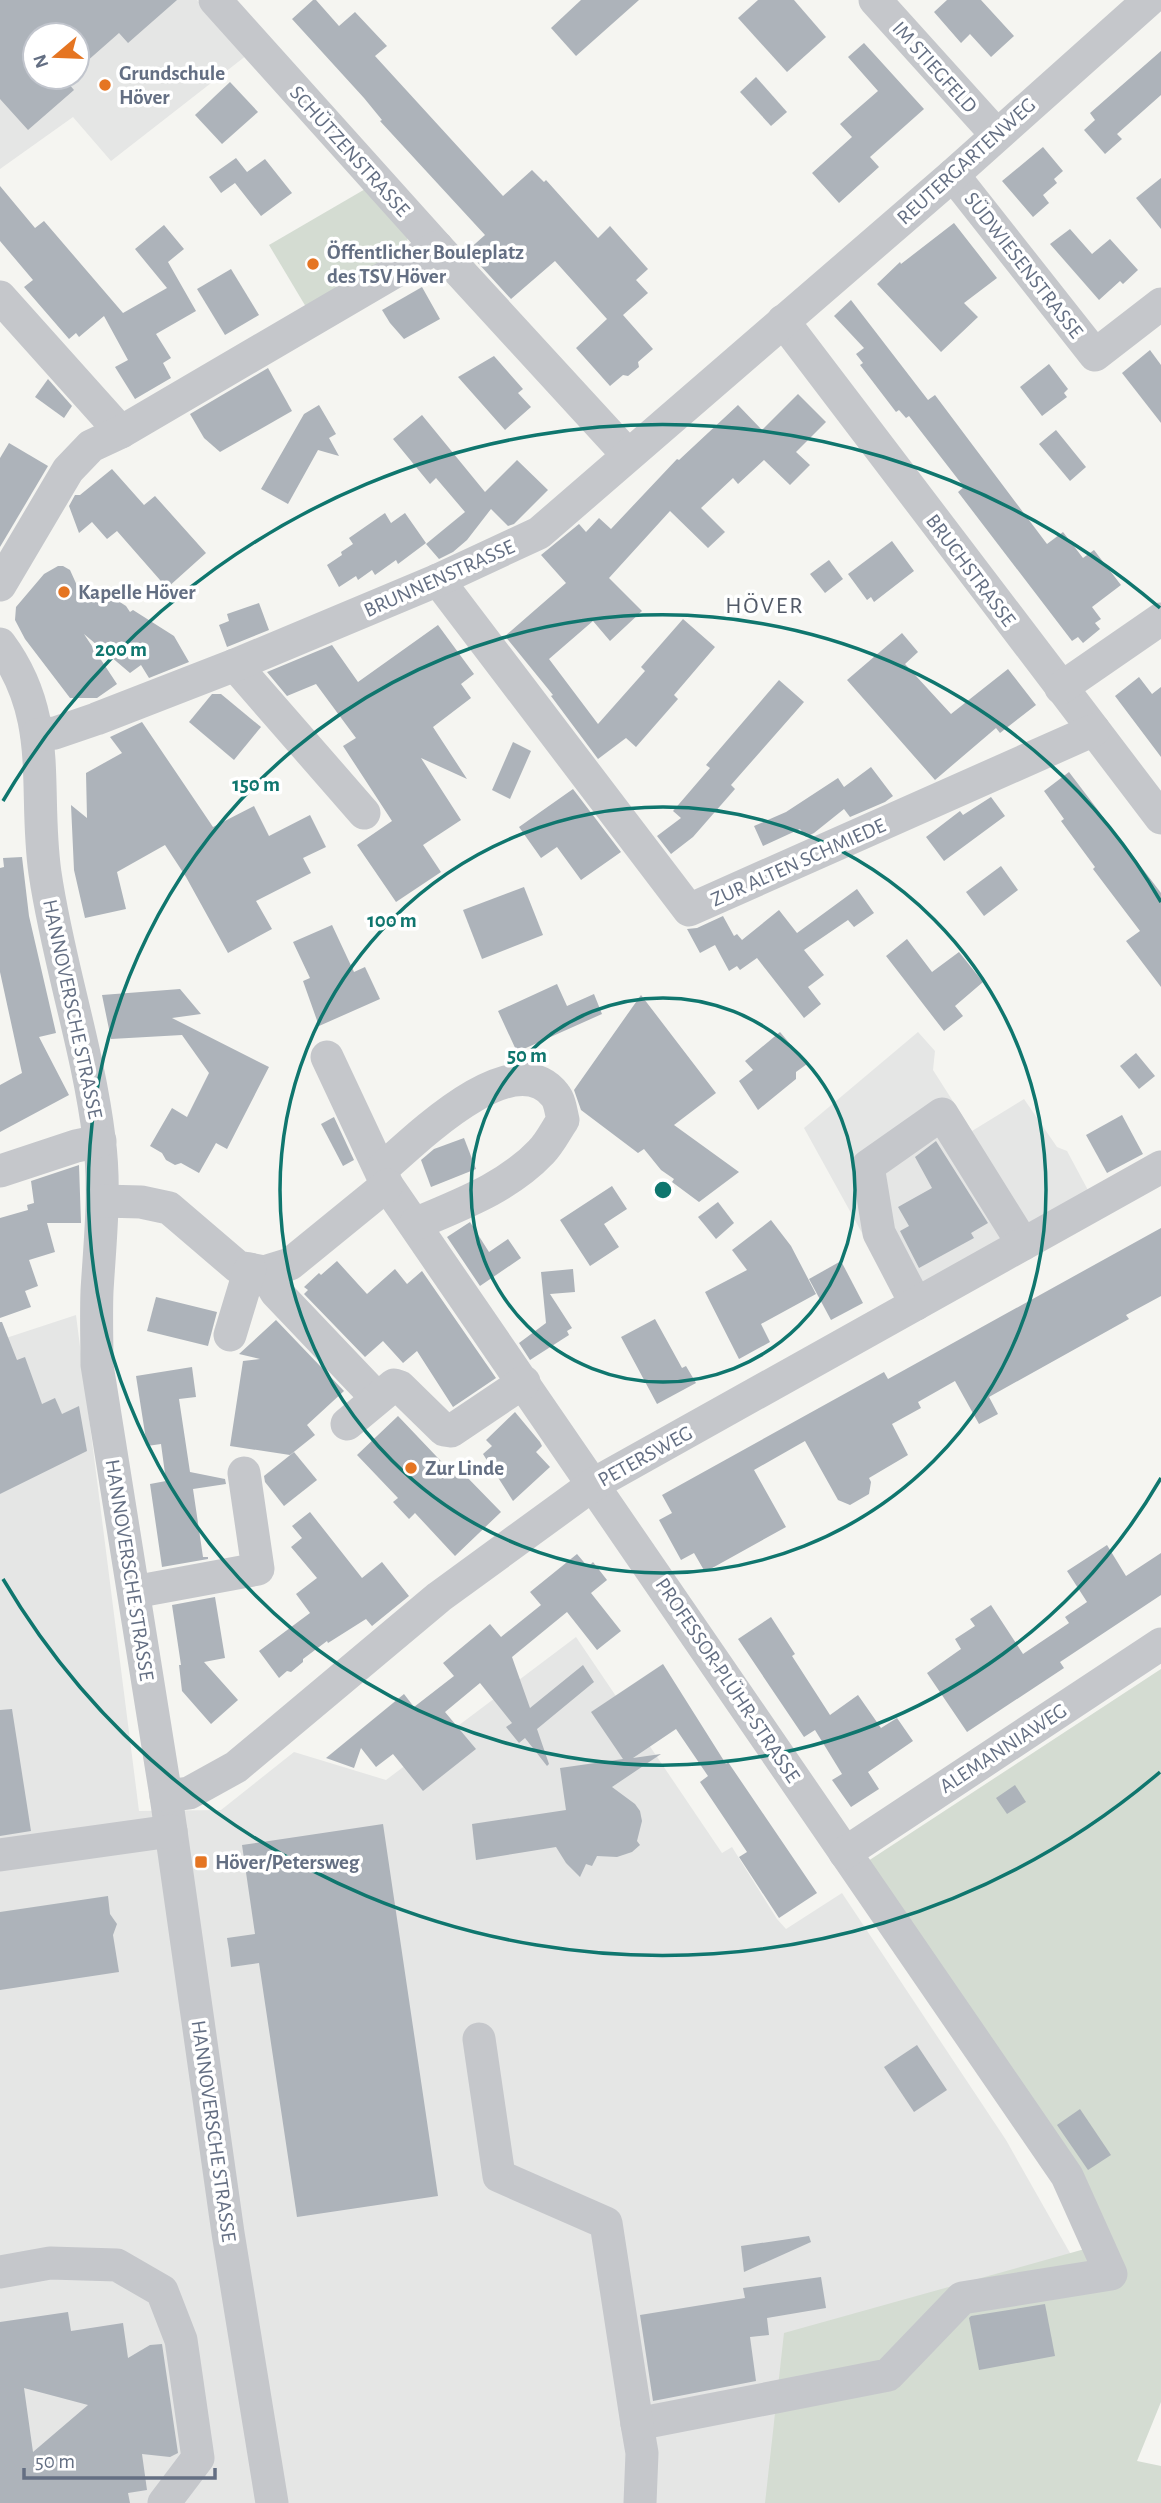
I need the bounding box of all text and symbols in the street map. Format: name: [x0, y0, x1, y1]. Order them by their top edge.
street label: IM STIEGFELD: [888, 18, 981, 117]
north arrow: [21, 21, 91, 91]
text: N: [30, 52, 52, 70]
place label: Grundschule Höver: [119, 63, 225, 108]
marker: Grundschule Höver: [97, 77, 113, 93]
street label: SCHÜTZENSTRASSE: [286, 81, 414, 221]
street label: REUTERGARTENWEG: [893, 94, 1039, 229]
street label: SÜDWIESENSTRASSE: [960, 188, 1088, 342]
place label: Öffentlicher Bouleplatz des TSV Höver: [327, 240, 524, 287]
marker: Öffentlicher Bouleplatz des TSV Höver: [305, 256, 321, 272]
street label: BRUCHSTRASSE: [922, 510, 1019, 630]
street label: BRUNNENSTRASSE: [361, 536, 518, 621]
place label: Kapelle Höver: [78, 582, 196, 603]
marker: Kapelle Höver: [56, 584, 72, 600]
district label: HÖVER: [725, 593, 805, 618]
text: 200 m: [95, 639, 147, 660]
text: 150 m: [232, 774, 280, 795]
street label: ZUR ALTEN SCHMIEDE: [708, 815, 889, 910]
street label: HANNOVERSCHE STRASSE: [39, 897, 106, 1121]
text: 100 m: [367, 910, 417, 931]
text: 50 m: [507, 1045, 547, 1066]
centre of rings: [651, 1178, 675, 1202]
street label: PETERSWEG: [595, 1422, 696, 1491]
street label: HANNOVERSCHE STRASSE: [102, 1458, 157, 1682]
place label: Zur Linde: [425, 1458, 504, 1479]
marker: Zur Linde: [403, 1460, 419, 1476]
street label: PROFESSOR-PLÜHR-STRASSE: [651, 1574, 805, 1786]
street label: ALEMANNIAWEG: [936, 1700, 1071, 1797]
place label: Höver/Petersweg: [215, 1852, 360, 1873]
marker: Höver/Petersweg: [193, 1854, 209, 1870]
street label: HANNOVERSCHE STRASSE: [188, 2019, 239, 2243]
scale bar: [24, 2436, 215, 2480]
text: 50 m: [35, 2451, 75, 2472]

